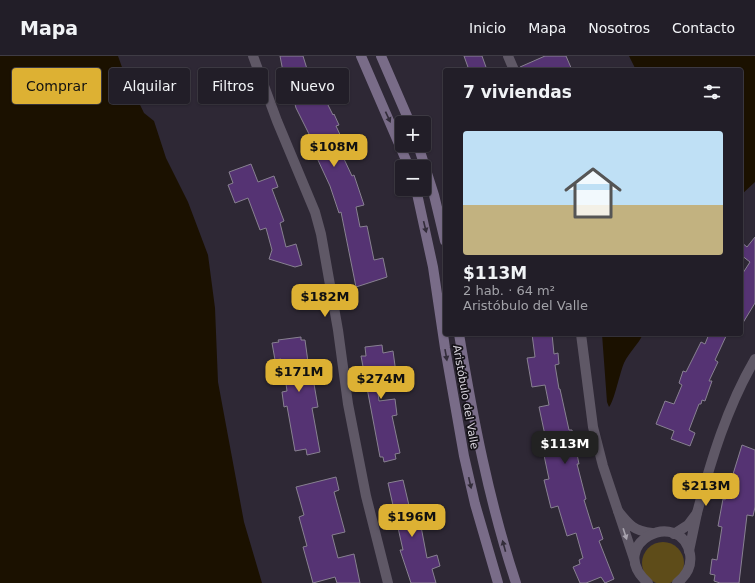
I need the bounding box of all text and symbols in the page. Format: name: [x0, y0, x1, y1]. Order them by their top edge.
text: Mapa: [20, 17, 78, 39]
text: Inicio: [469, 20, 506, 36]
text: Mapa: [528, 20, 566, 36]
text: Nosotros: [588, 20, 650, 36]
text: Contacto: [672, 20, 735, 36]
chip: Comprar: [12, 68, 101, 104]
chip: Alquilar: [109, 68, 190, 104]
chip: Filtros: [198, 68, 268, 104]
chip: Nuevo: [276, 68, 349, 104]
icon: filters: [701, 81, 723, 103]
text: 7 viviendas: [463, 82, 572, 102]
one-way arrow: [385, 112, 391, 123]
map controls: [395, 116, 431, 196]
button: +: [395, 116, 431, 152]
pin: $108M: [306, 134, 362, 168]
text: $108M: [309, 139, 359, 154]
icon: home: [557, 157, 629, 229]
button: −: [395, 160, 431, 196]
one-way arrow: [422, 221, 428, 233]
text: $113M: [463, 263, 527, 283]
text: 2 hab. · 64 m²: [463, 283, 555, 298]
pin: $182M: [297, 284, 353, 318]
text: $182M: [300, 289, 350, 304]
text: Aristóbulo del Valle: [463, 298, 588, 313]
street label: Aristóbulo del Valle: [450, 344, 481, 450]
one-way arrow: [443, 349, 449, 361]
pin: $171M: [271, 359, 327, 393]
text: $171M: [274, 364, 324, 379]
pin: $274M: [353, 366, 409, 400]
text: $274M: [356, 371, 406, 386]
pin: $113M: [537, 431, 593, 465]
text: $113M: [540, 436, 590, 451]
pin: $213M: [678, 473, 734, 507]
one-way arrow: [468, 477, 474, 489]
text: $213M: [681, 478, 731, 493]
pin: $196M: [384, 504, 440, 538]
text: $196M: [387, 509, 437, 524]
one-way arrow: [622, 528, 628, 540]
one-way arrow: [501, 539, 507, 551]

